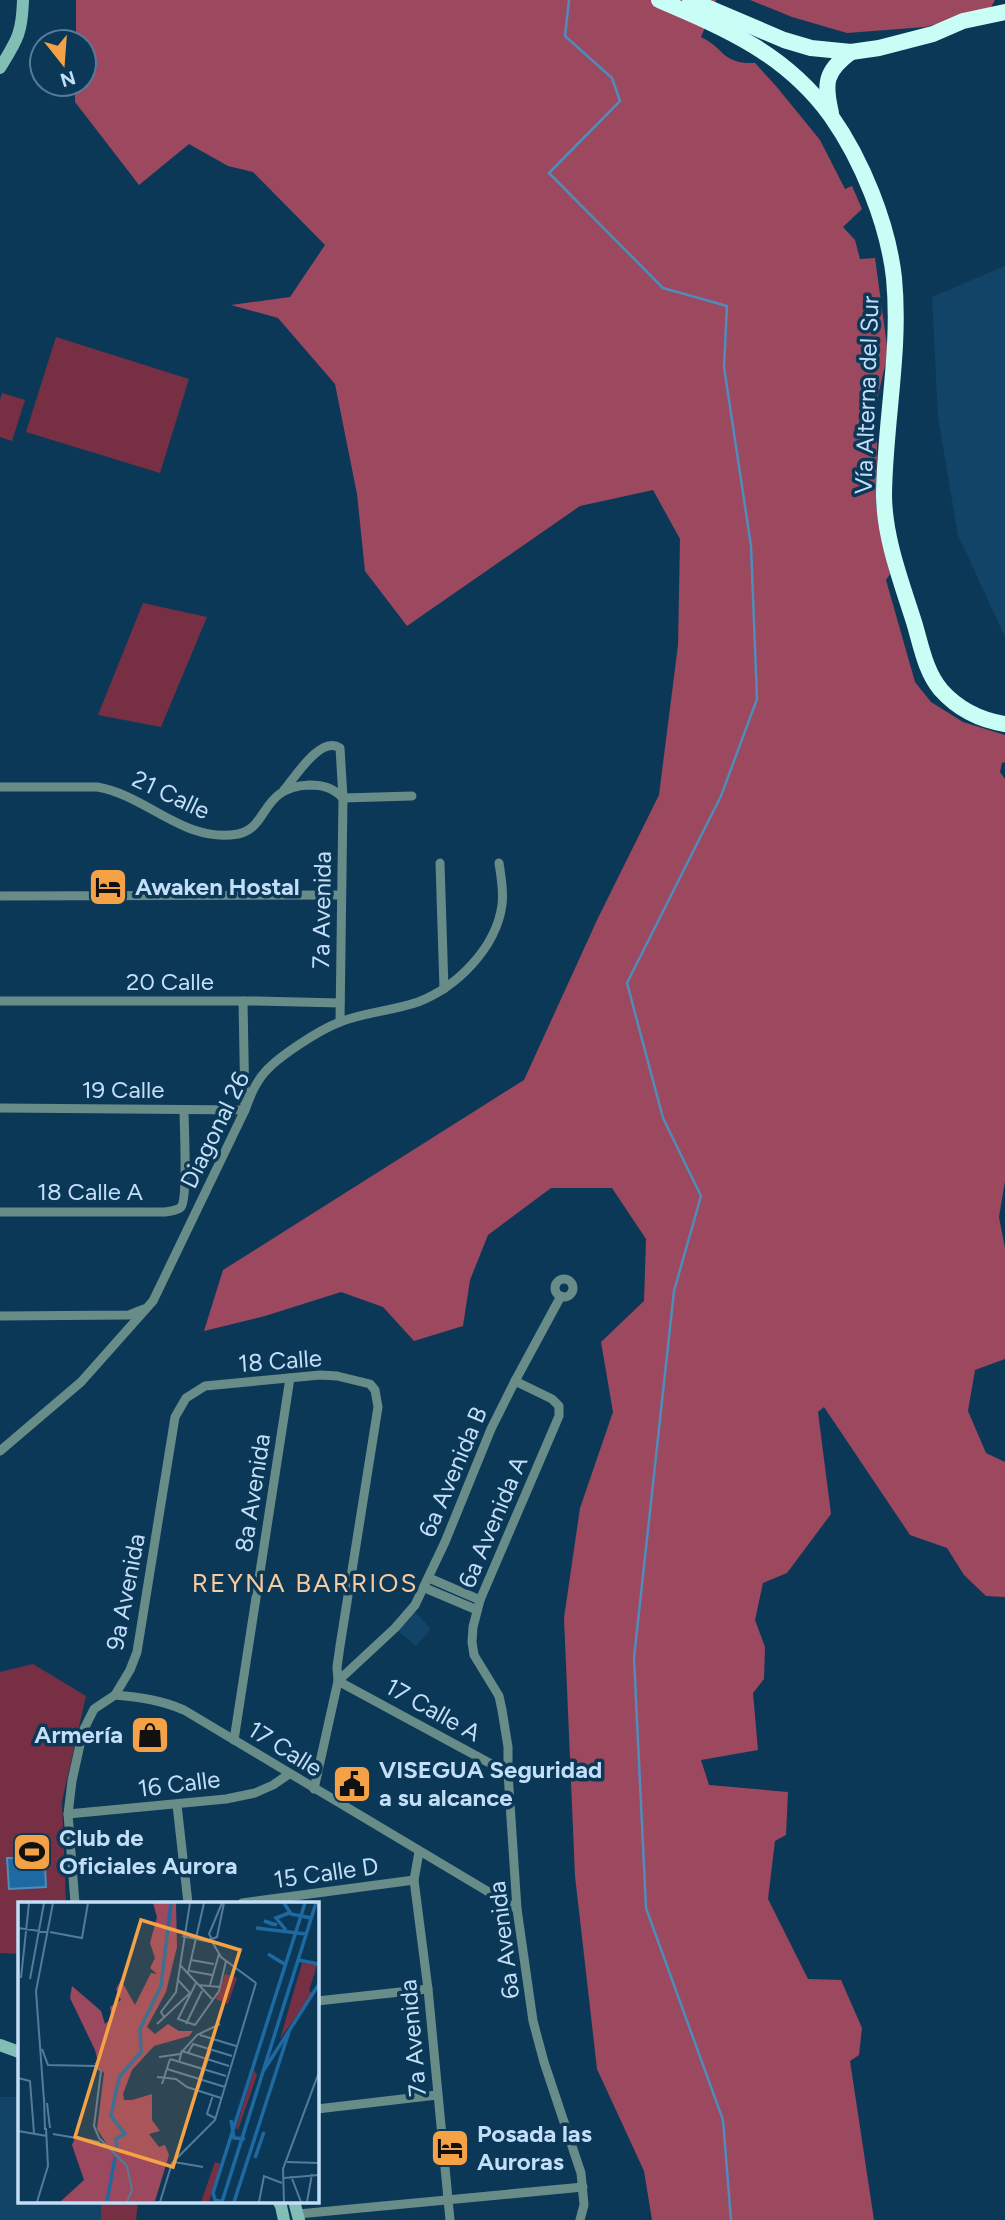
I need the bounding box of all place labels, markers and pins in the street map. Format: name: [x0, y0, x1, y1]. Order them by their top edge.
hotel icon: Awaken Hostal: [87, 866, 129, 908]
place label: Awaken Hostal: [135, 872, 300, 901]
shop icon: Armería: [129, 1714, 171, 1756]
place label: Armería: [34, 1720, 123, 1749]
place label: VISEGUA Seguridad a su alcance: [379, 1755, 602, 1812]
public building icon: VISEGUA Seguridad a su alcance: [331, 1763, 373, 1805]
place label: Club de Oficiales Aurora: [59, 1823, 238, 1880]
sports icon: Club de Oficiales Aurora: [11, 1831, 53, 1873]
place label: Posada las Auroras: [477, 2119, 592, 2176]
hotel icon: Posada las Auroras: [429, 2127, 471, 2169]

